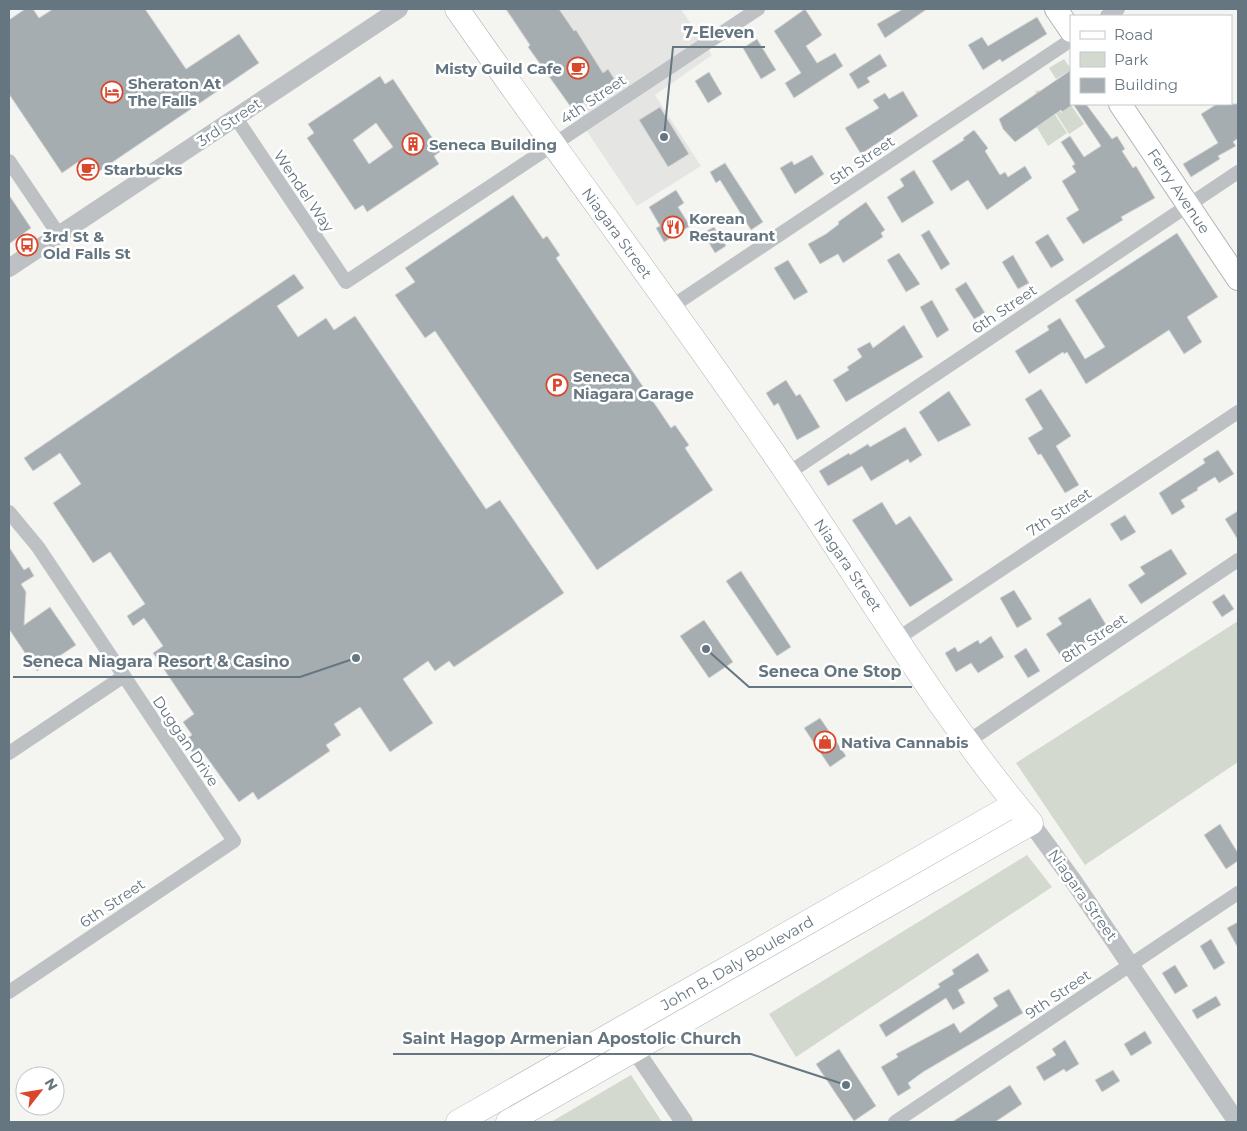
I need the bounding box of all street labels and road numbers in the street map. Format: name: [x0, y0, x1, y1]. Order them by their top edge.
street label: 4th Street: [556, 70, 630, 128]
street label: 3rd Street: [193, 94, 265, 150]
street label: 5th Street: [826, 131, 898, 189]
street label: Ferry Avenue: [1144, 145, 1214, 237]
street label: Wendel Way: [270, 146, 339, 236]
street label: Niagara Street: [578, 184, 656, 282]
street label: 6th Street: [968, 280, 1040, 338]
street label: 7th Street: [1023, 483, 1095, 541]
street label: Niagara Street: [810, 515, 886, 615]
street label: 8th Street: [1058, 609, 1130, 667]
street label: Duggan Drive: [149, 692, 223, 790]
street label: Niagara Street: [1044, 845, 1122, 945]
street label: 6th Street: [76, 874, 148, 932]
street label: John B. Daly Boulevard: [656, 911, 817, 1015]
street label: 9th Street: [1022, 965, 1094, 1023]

